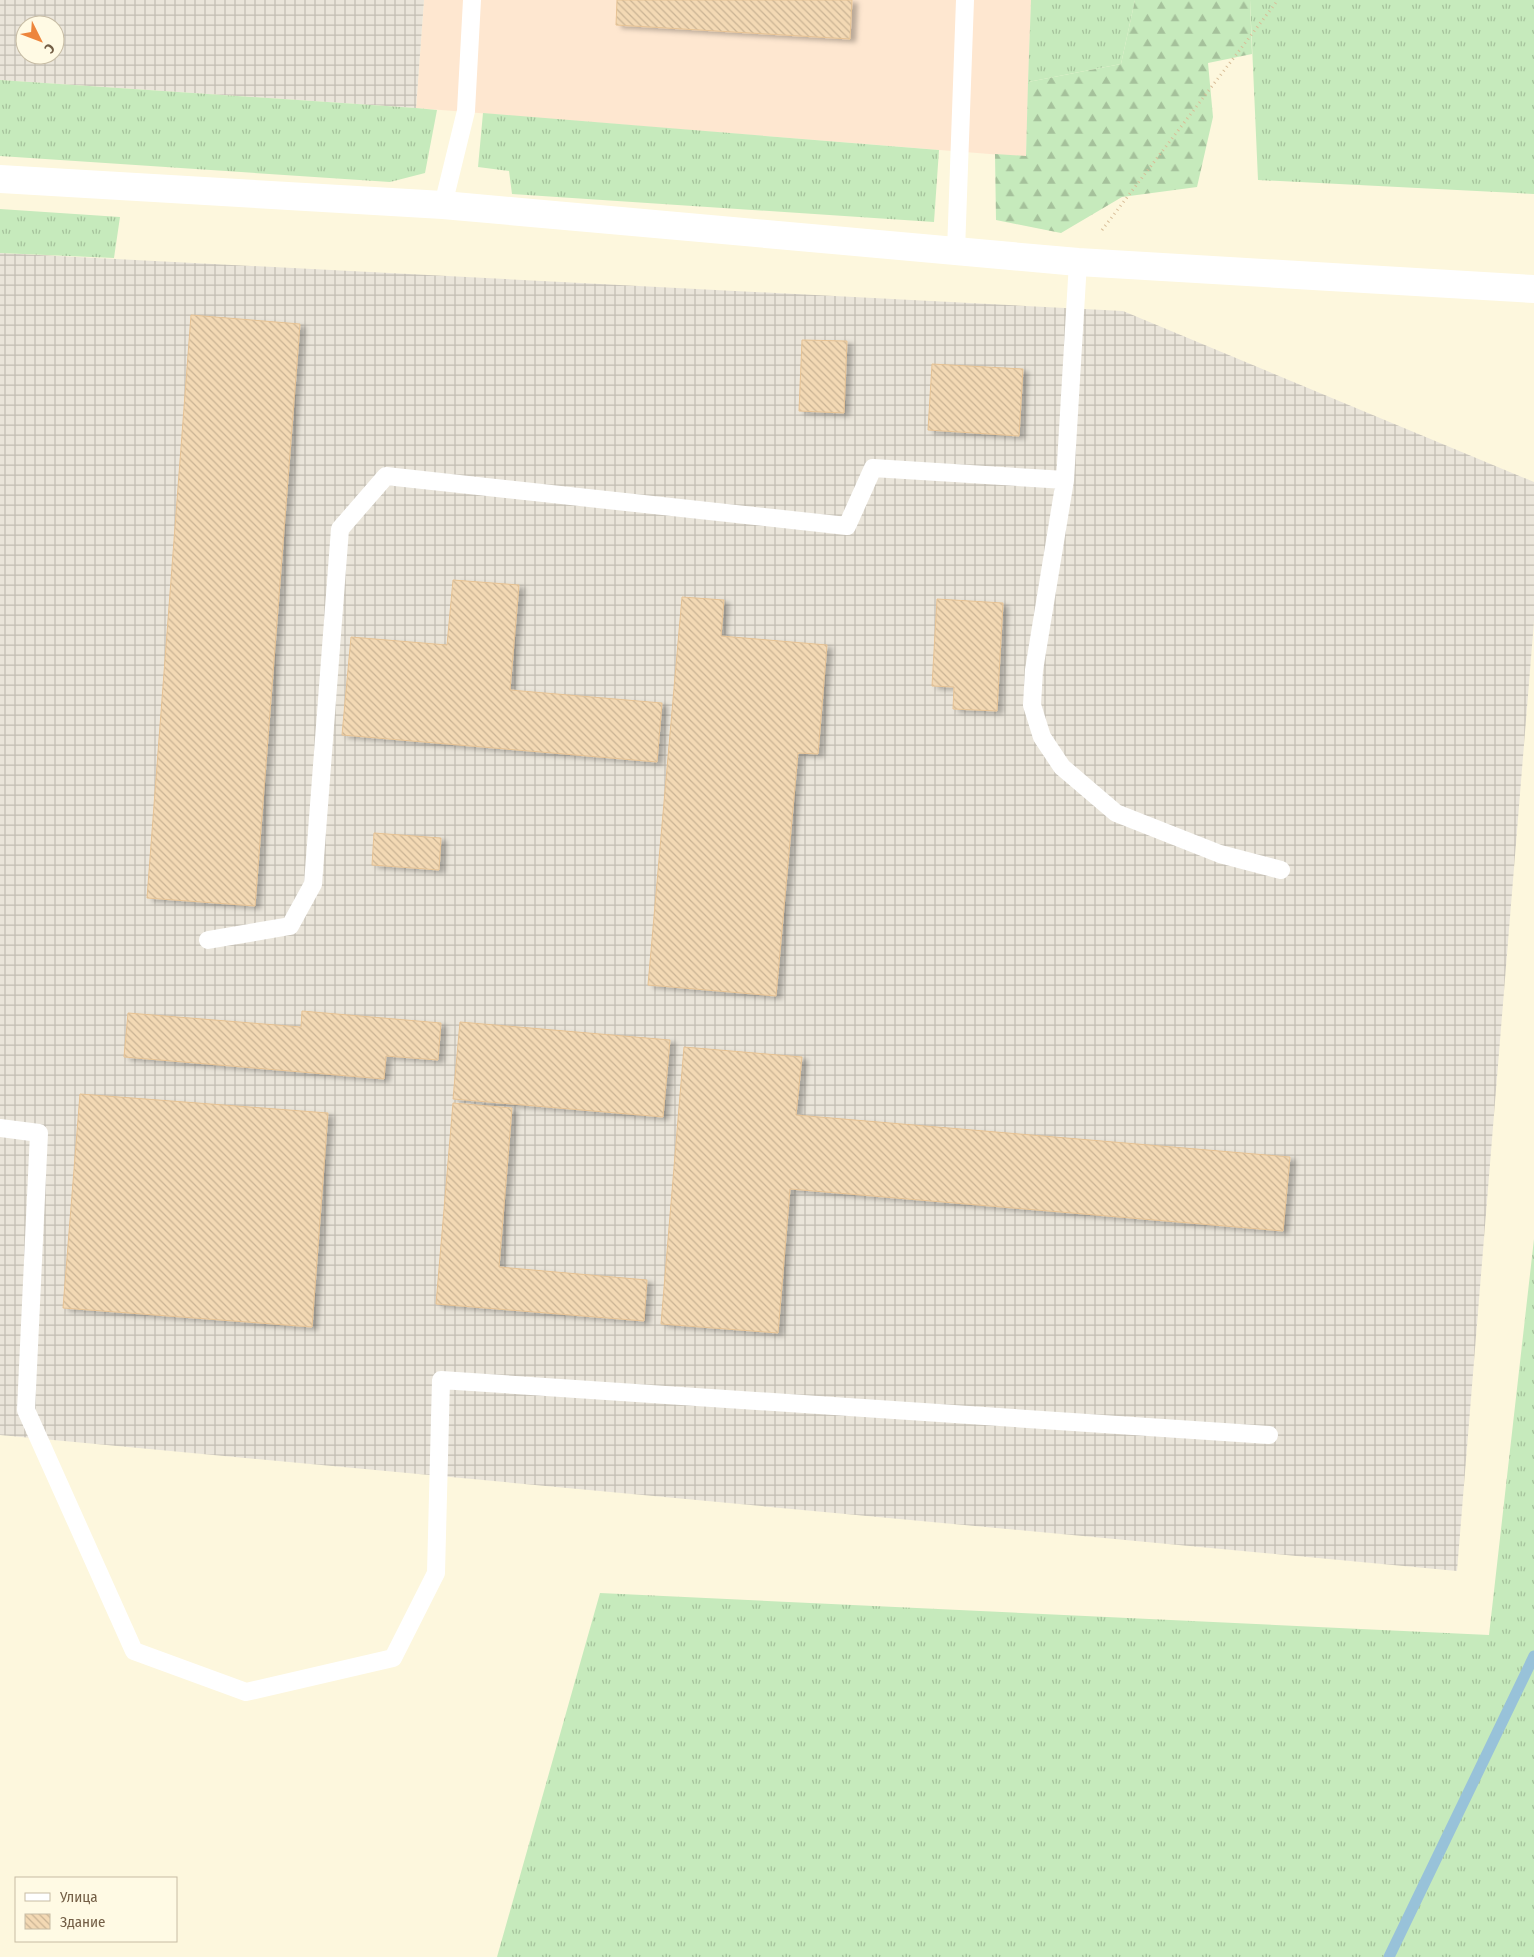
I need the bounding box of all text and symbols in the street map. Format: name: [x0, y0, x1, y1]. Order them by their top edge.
north arrow: [15, 15, 65, 65]
text: С: [40, 40, 58, 57]
legend: [15, 1877, 178, 1942]
text: Улица: [59, 1888, 98, 1906]
text: Здание: [60, 1913, 106, 1931]

